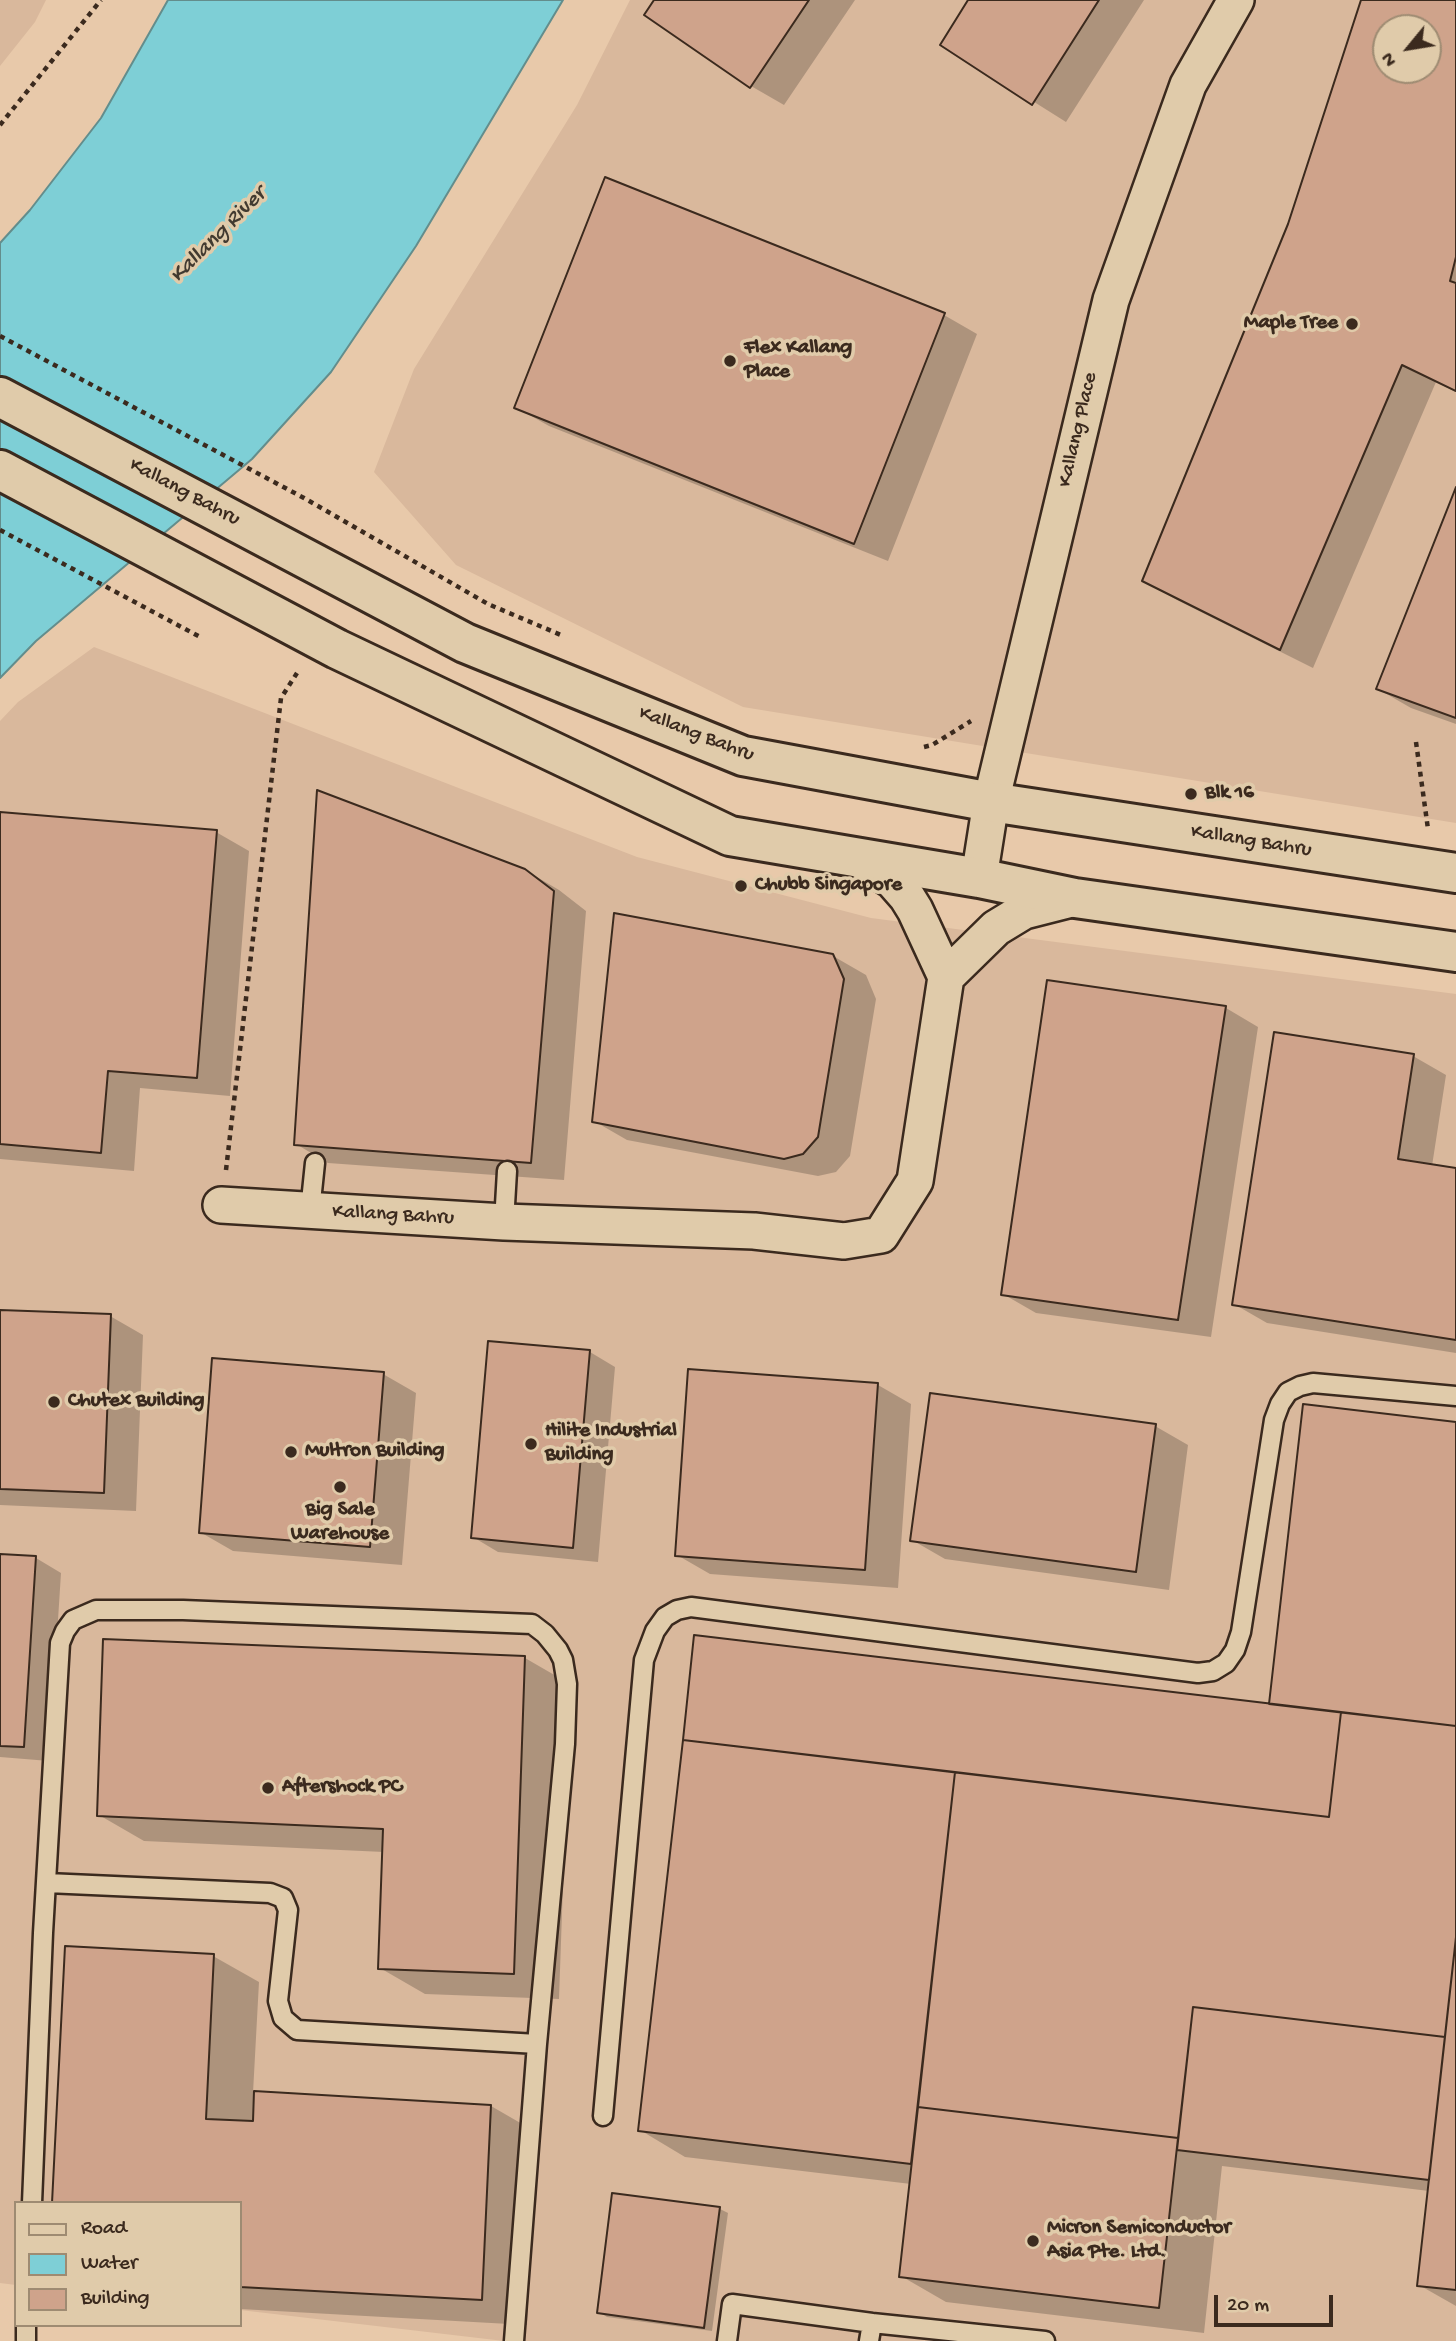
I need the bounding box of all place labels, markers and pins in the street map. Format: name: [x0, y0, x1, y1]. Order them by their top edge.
place label: Maple Tree: [1244, 311, 1338, 337]
marker: Maple Tree: [1344, 316, 1360, 332]
place label: Flex Kallang Place: [744, 336, 852, 386]
marker: Flex Kallang Place: [722, 353, 738, 369]
place label: Blk 16: [1205, 781, 1254, 807]
marker: Blk 16: [1183, 786, 1199, 802]
place label: Chubb Singapore: [755, 873, 902, 899]
marker: Chubb Singapore: [733, 878, 749, 894]
place label: Chutex Building: [68, 1389, 204, 1415]
marker: Chutex Building: [46, 1394, 62, 1410]
place label: Hilite Industrial Building: [545, 1419, 677, 1469]
marker: Hilite Industrial Building: [523, 1436, 539, 1452]
place label: Multron Building: [305, 1439, 444, 1465]
marker: Multron Building: [283, 1444, 299, 1460]
marker: Big Sale Warehouse: [332, 1479, 348, 1495]
place label: Big Sale Warehouse: [291, 1498, 389, 1548]
place label: Aftershock PC: [282, 1775, 402, 1801]
marker: Aftershock PC: [260, 1780, 276, 1796]
place label: Micron Semiconductor Asia Pte. Ltd.: [1047, 2216, 1231, 2266]
marker: Micron Semiconductor Asia Pte. Ltd.: [1025, 2233, 1041, 2249]

